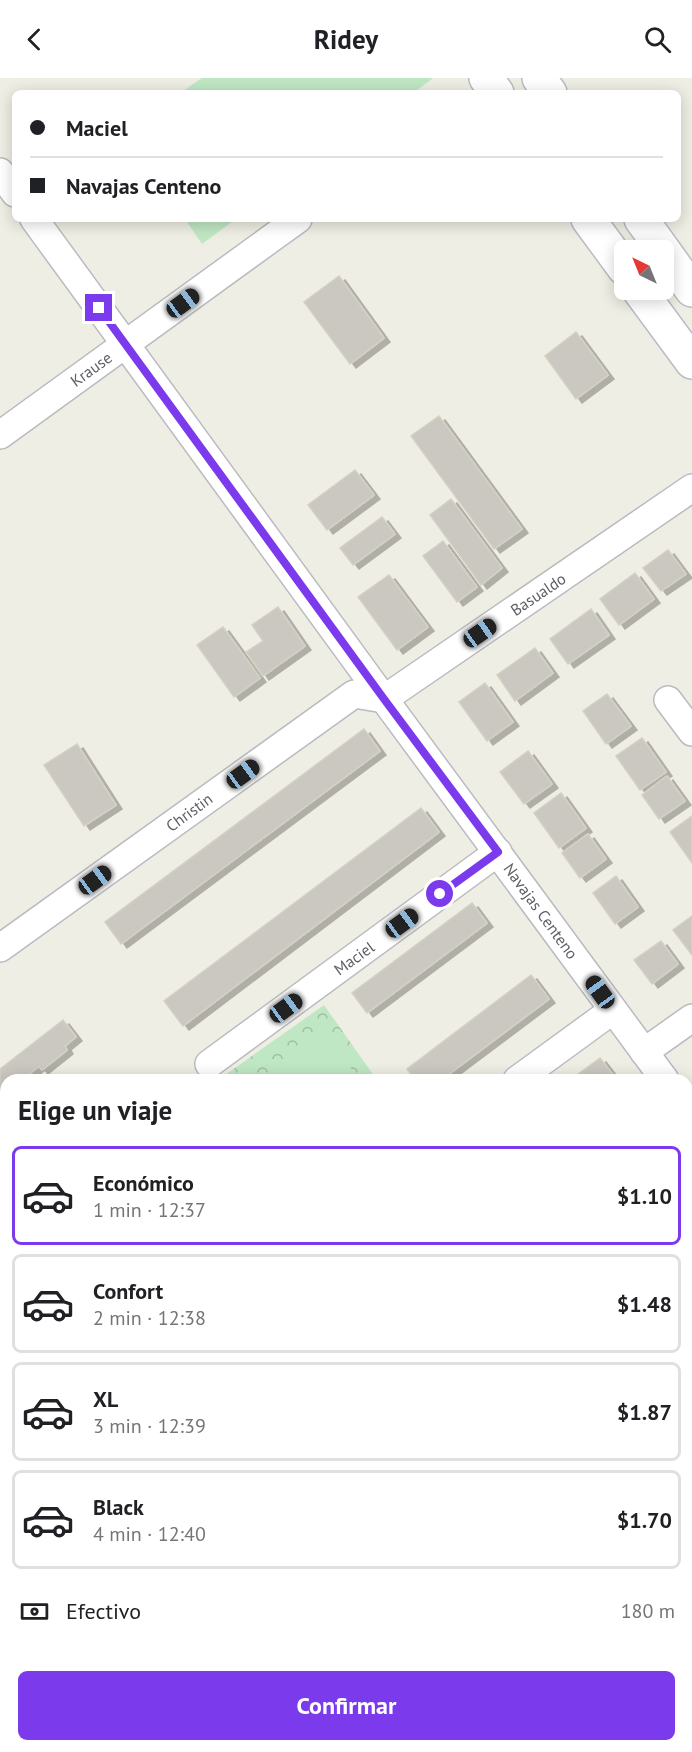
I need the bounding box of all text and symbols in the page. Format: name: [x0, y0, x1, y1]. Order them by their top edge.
text: Ridey: [314, 22, 378, 56]
icon: back: [18, 23, 51, 56]
icon: search: [641, 23, 674, 56]
text: Maciel: [66, 114, 128, 142]
text: Navajas Centeno: [66, 172, 221, 200]
north arrow: [614, 240, 674, 300]
map controls: [614, 240, 674, 300]
car: [163, 285, 203, 321]
route end: [85, 294, 112, 321]
street label: Krause: [66, 347, 116, 391]
street label: Basualdo: [507, 568, 569, 620]
car: [460, 615, 500, 651]
car: [223, 756, 263, 792]
street label: Christin: [162, 788, 216, 836]
street label: Navajas Centeno: [499, 859, 583, 963]
car: [75, 862, 115, 898]
route start: [426, 880, 453, 907]
car: [382, 905, 422, 941]
street label: Maciel: [330, 937, 378, 979]
car: [582, 972, 618, 1012]
car: [266, 990, 306, 1026]
text: Elige un viaje: [18, 1093, 172, 1127]
icon: car: [21, 1169, 75, 1223]
text: Económico: [93, 1169, 194, 1197]
text: $1.10: [617, 1182, 672, 1210]
text: 1 min · 12:37: [93, 1197, 206, 1223]
icon: car: [21, 1277, 75, 1331]
text: Confort: [93, 1277, 163, 1305]
text: $1.48: [617, 1290, 672, 1318]
text: 2 min · 12:38: [93, 1305, 206, 1331]
icon: car: [21, 1385, 75, 1439]
text: XL: [93, 1385, 118, 1413]
text: $1.87: [617, 1398, 672, 1426]
text: 3 min · 12:39: [93, 1413, 206, 1439]
icon: car: [21, 1493, 75, 1547]
text: Black: [93, 1493, 144, 1521]
text: $1.70: [617, 1506, 672, 1534]
text: 4 min · 12:40: [93, 1521, 206, 1547]
icon: cash: [18, 1595, 51, 1628]
text: Efectivo: [66, 1597, 141, 1625]
text: 180 m: [621, 1598, 675, 1624]
button: Confirmar: [18, 1671, 675, 1740]

